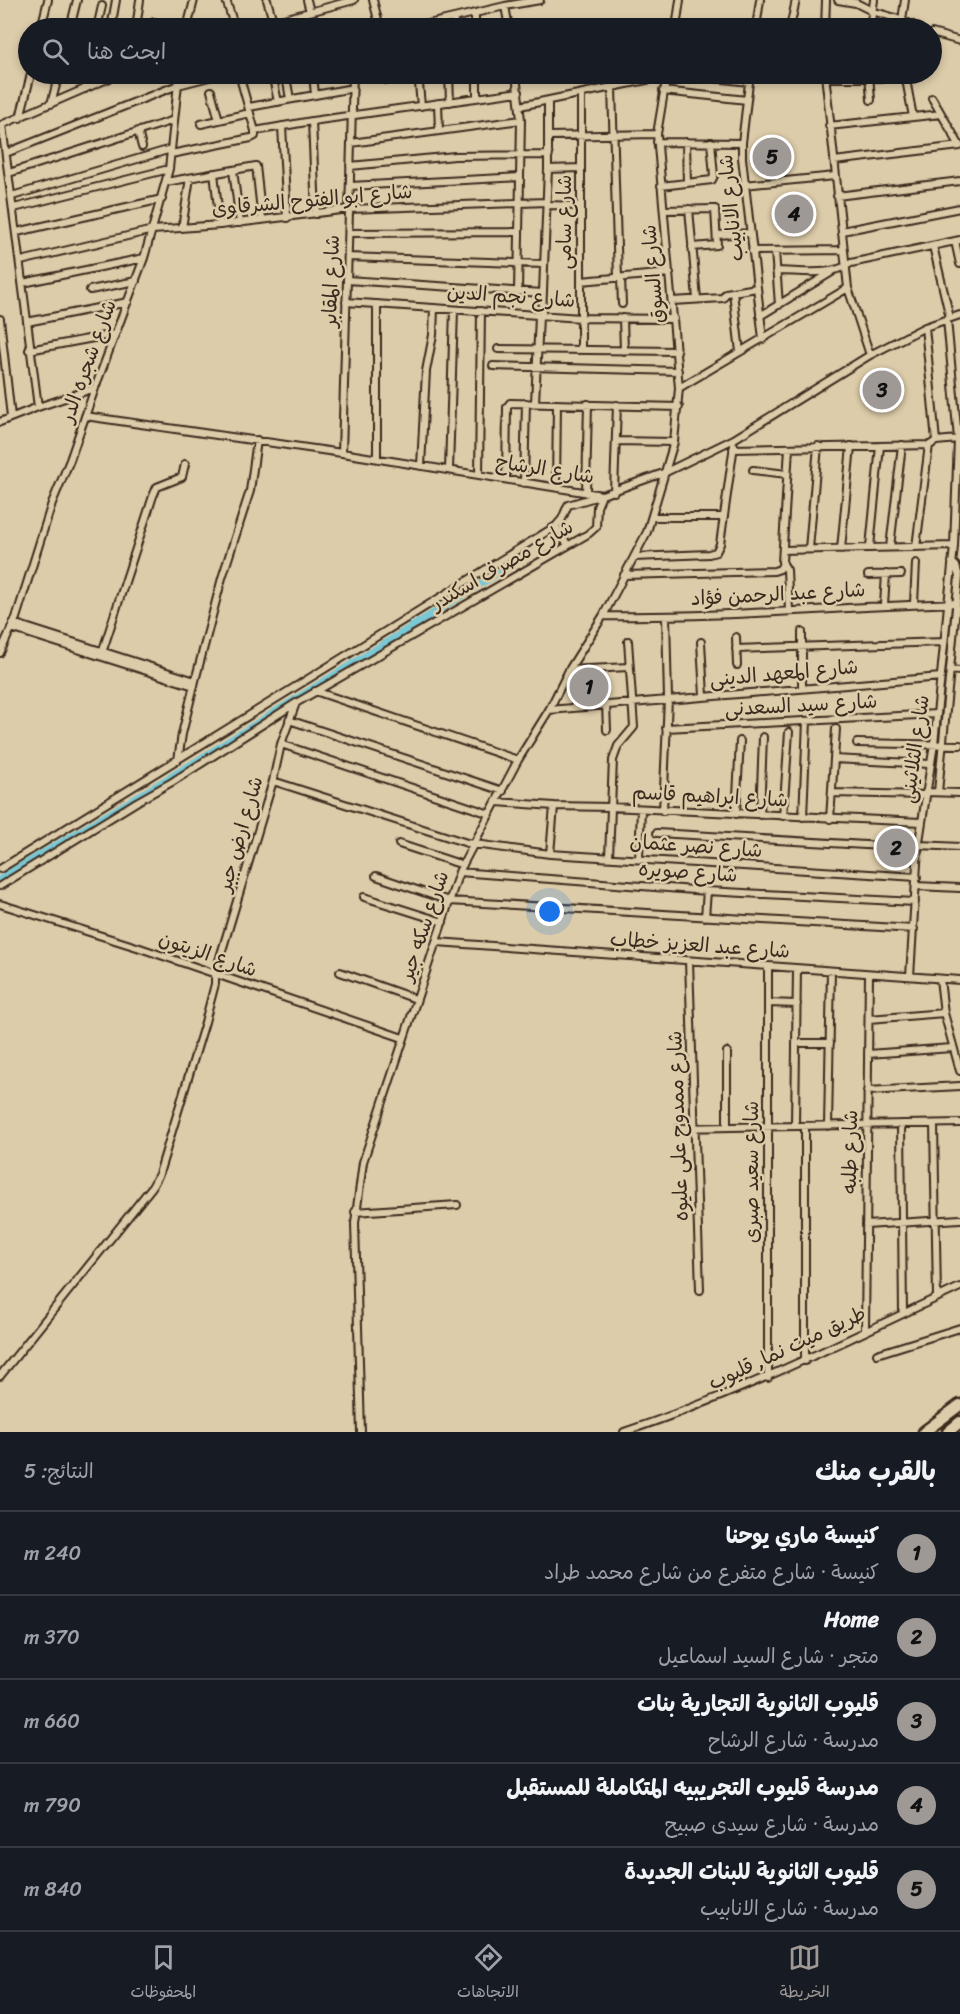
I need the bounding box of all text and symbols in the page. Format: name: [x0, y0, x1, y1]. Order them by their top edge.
search box: [18, 18, 942, 84]
text: ابحث هنا: [87, 32, 166, 71]
icon: search: [39, 35, 72, 68]
pin: 5: [752, 134, 792, 180]
street label: شارع الانابيب: [708, 153, 754, 263]
street label: شارع ابو الفتوح الشرقاوى: [210, 174, 414, 226]
street label: شارع سامى: [547, 174, 582, 270]
pin: 4: [774, 192, 814, 236]
street label: شارع السوق: [631, 223, 675, 325]
street label: شارع المقابر: [312, 234, 350, 330]
street label: شارع نجم الدين: [446, 274, 576, 318]
street label: شارع شجره الدر: [49, 294, 127, 429]
pin: 3: [862, 368, 902, 412]
street label: شارع الرشاح: [493, 444, 597, 494]
street label: شارع مصرف اسكندر: [422, 510, 580, 621]
street label: شارع عبد الرحمن فؤاد: [690, 572, 866, 616]
street label: شارع المعهد الدينى: [708, 649, 860, 697]
pin: 1: [570, 664, 608, 710]
street label: شارع سيد السعدنى: [724, 684, 878, 726]
street label: شارع الثلاثينى: [890, 693, 940, 805]
street label: شارع ارض جبر: [206, 772, 273, 898]
street label: شارع ابراهيم قاسم: [631, 774, 789, 818]
street label: شارع نصر عثمان: [628, 824, 764, 868]
pin: 2: [876, 826, 916, 870]
street label: شارع صويره: [637, 851, 739, 893]
street label: شارع سكه جير: [388, 866, 459, 988]
your location: [535, 897, 564, 926]
street label: شارع الزيتون: [154, 921, 262, 987]
street label: شارع عبد العزيز خطاب: [609, 921, 791, 969]
street label: شارع ممدوح على عليوه: [657, 1030, 699, 1222]
street label: شارع سعيد صبرى: [734, 1101, 769, 1243]
street label: شارع طلبه: [832, 1110, 868, 1194]
street label: طريق ميت نما, قليوب: [702, 1296, 872, 1400]
text: بالقرب منك: [815, 1448, 936, 1494]
text: النتائج: 5: [24, 1454, 94, 1489]
text: كنيسة ماري يوحنا: [726, 1516, 879, 1555]
text: 240 m: [24, 1536, 81, 1571]
text: 1: [912, 1536, 921, 1571]
text: كنيسة · شارع متفرع من شارع محمد طراد: [544, 1555, 879, 1590]
text: Home: [824, 1600, 879, 1639]
text: 370 m: [24, 1620, 80, 1655]
text: 2: [911, 1620, 922, 1655]
text: متجر · شارع السيد اسماعيل: [658, 1639, 879, 1674]
text: قليوب الثانوية التجارية بنات: [637, 1684, 879, 1723]
text: 660 m: [24, 1704, 80, 1739]
text: 3: [911, 1704, 922, 1739]
text: مدرسة · شارع الرشاح: [708, 1723, 879, 1758]
text: مدرسة قليوب التجريبيه المتكاملة للمستقبل: [506, 1768, 879, 1807]
text: 790 m: [24, 1788, 81, 1823]
text: 4: [910, 1788, 923, 1823]
text: مدرسة · شارع سيدى صبيح: [665, 1807, 879, 1842]
text: قليوب الثانوية للبنات الجديدة: [624, 1852, 879, 1891]
text: 840 m: [24, 1872, 82, 1907]
text: 5: [910, 1872, 923, 1907]
text: مدرسة · شارع الانابيب: [700, 1891, 879, 1926]
tab: المحفوظات: [130, 1941, 196, 2006]
tab: الاتجاهات: [457, 1941, 519, 2006]
tab: الخريطة: [780, 1941, 830, 2006]

